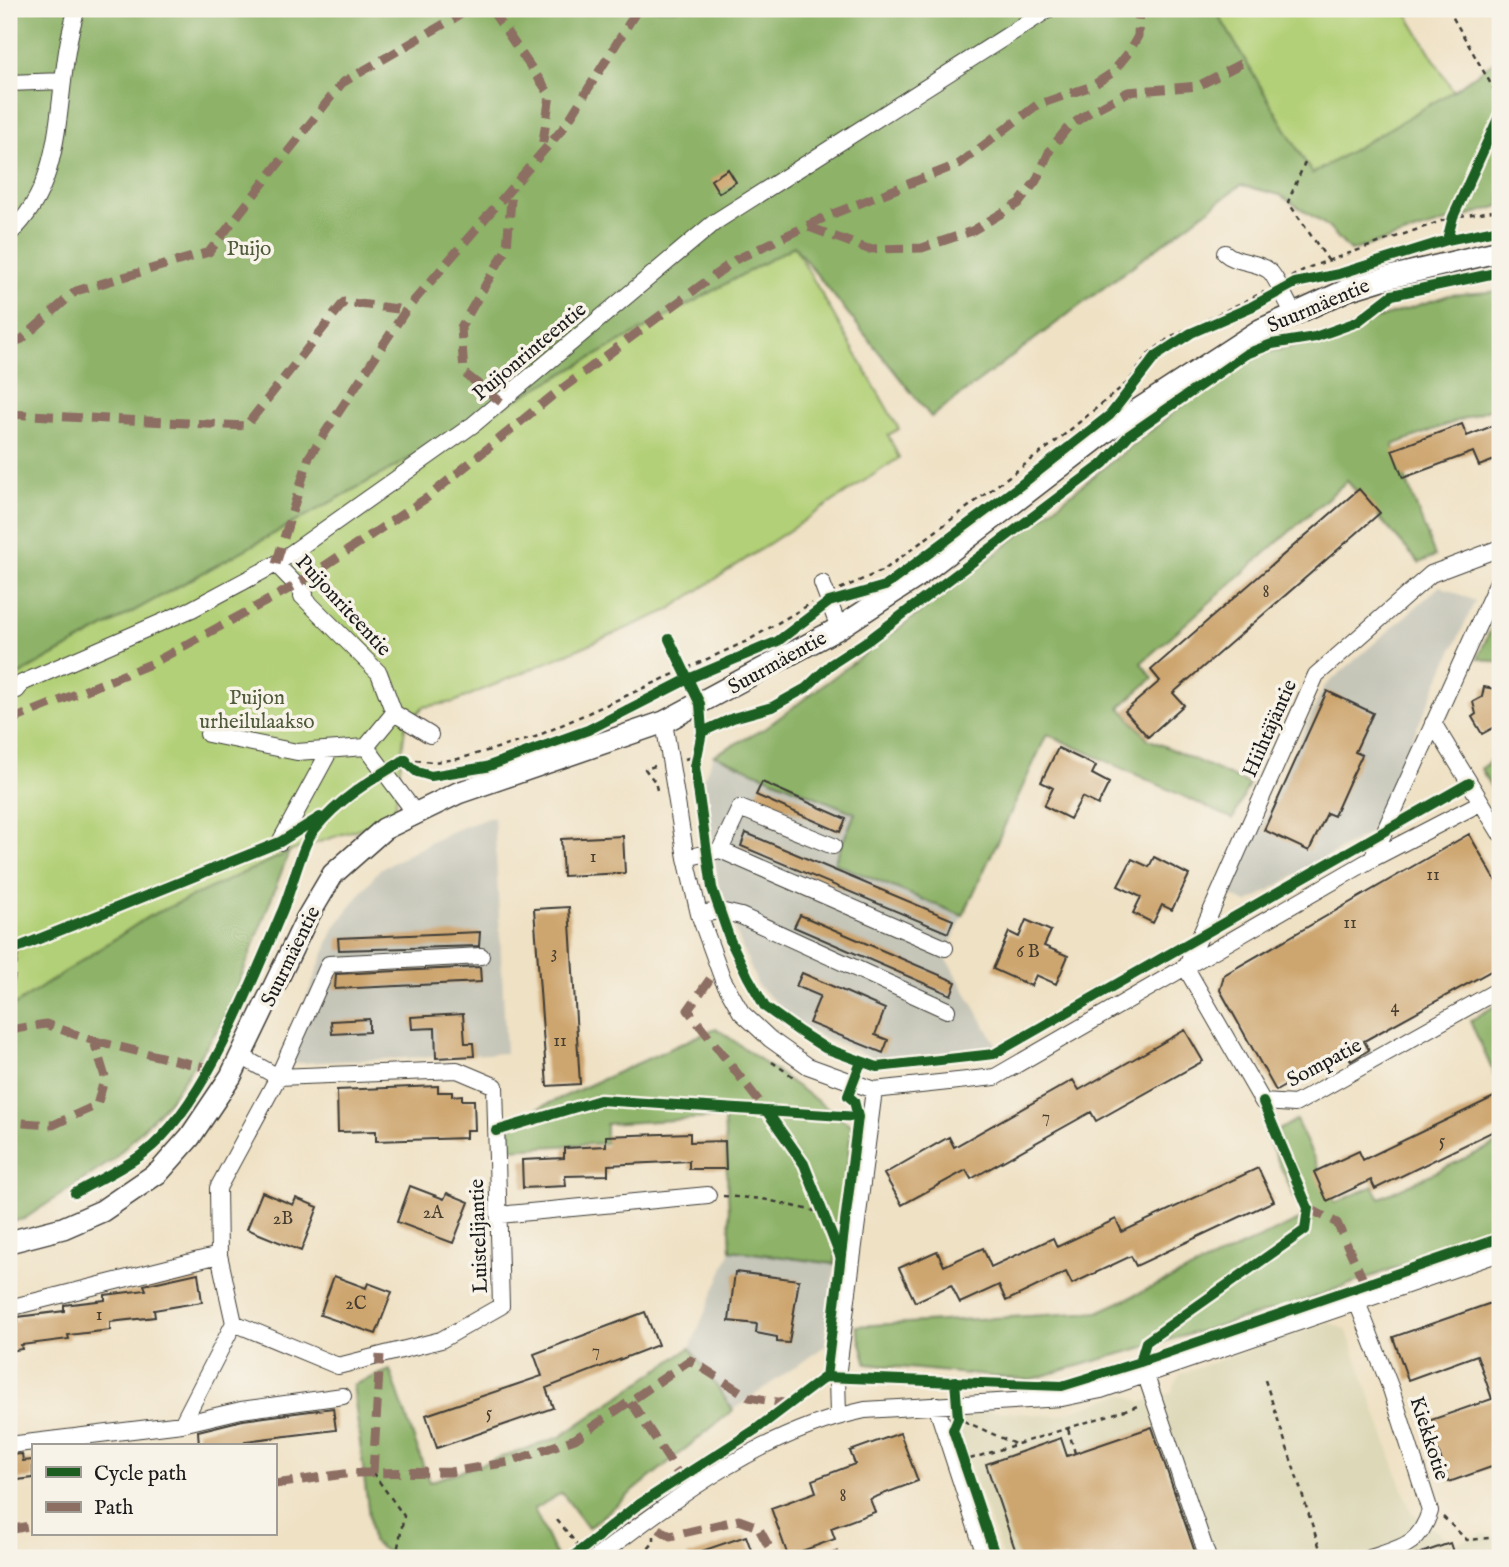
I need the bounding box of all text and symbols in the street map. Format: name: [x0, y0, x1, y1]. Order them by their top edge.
park label: Puijo: [227, 236, 271, 263]
street label: Suurmäentie: [1263, 273, 1374, 340]
street label: Puijonrinteentie: [467, 296, 593, 408]
street label: Puijonriteentie: [289, 550, 397, 663]
house number: 8: [1262, 581, 1270, 604]
street label: Suurmäentie: [724, 625, 832, 701]
street label: Hiihtäjäntie: [1237, 675, 1304, 782]
park label: Puijon urheilulaakso: [199, 685, 315, 736]
house number: 1: [590, 846, 596, 869]
house number: 11: [1426, 864, 1440, 887]
street label: Suurmäentie: [255, 902, 327, 1011]
house number: 11: [1343, 912, 1357, 935]
house number: 6 B: [1016, 941, 1040, 964]
house number: 3: [551, 942, 557, 965]
house number: 4: [1391, 996, 1400, 1019]
house number: 11: [553, 1030, 567, 1053]
street label: Sompatie: [1283, 1032, 1367, 1094]
house number: 7: [1042, 1106, 1050, 1129]
house number: 5: [1439, 1130, 1446, 1153]
street label: Luistelijantie: [464, 1178, 495, 1294]
house number: 2A: [423, 1202, 444, 1225]
house number: 2B: [273, 1208, 293, 1231]
house number: 2C: [345, 1293, 367, 1316]
house number: 1: [96, 1304, 102, 1327]
house number: 7: [592, 1340, 600, 1363]
street label: Kiekkotie: [1402, 1393, 1455, 1484]
house number: 5: [486, 1402, 493, 1425]
legend: [32, 1444, 276, 1536]
text: Cycle path: [94, 1461, 187, 1488]
house number: 8: [839, 1485, 847, 1508]
text: Path: [94, 1495, 133, 1522]

